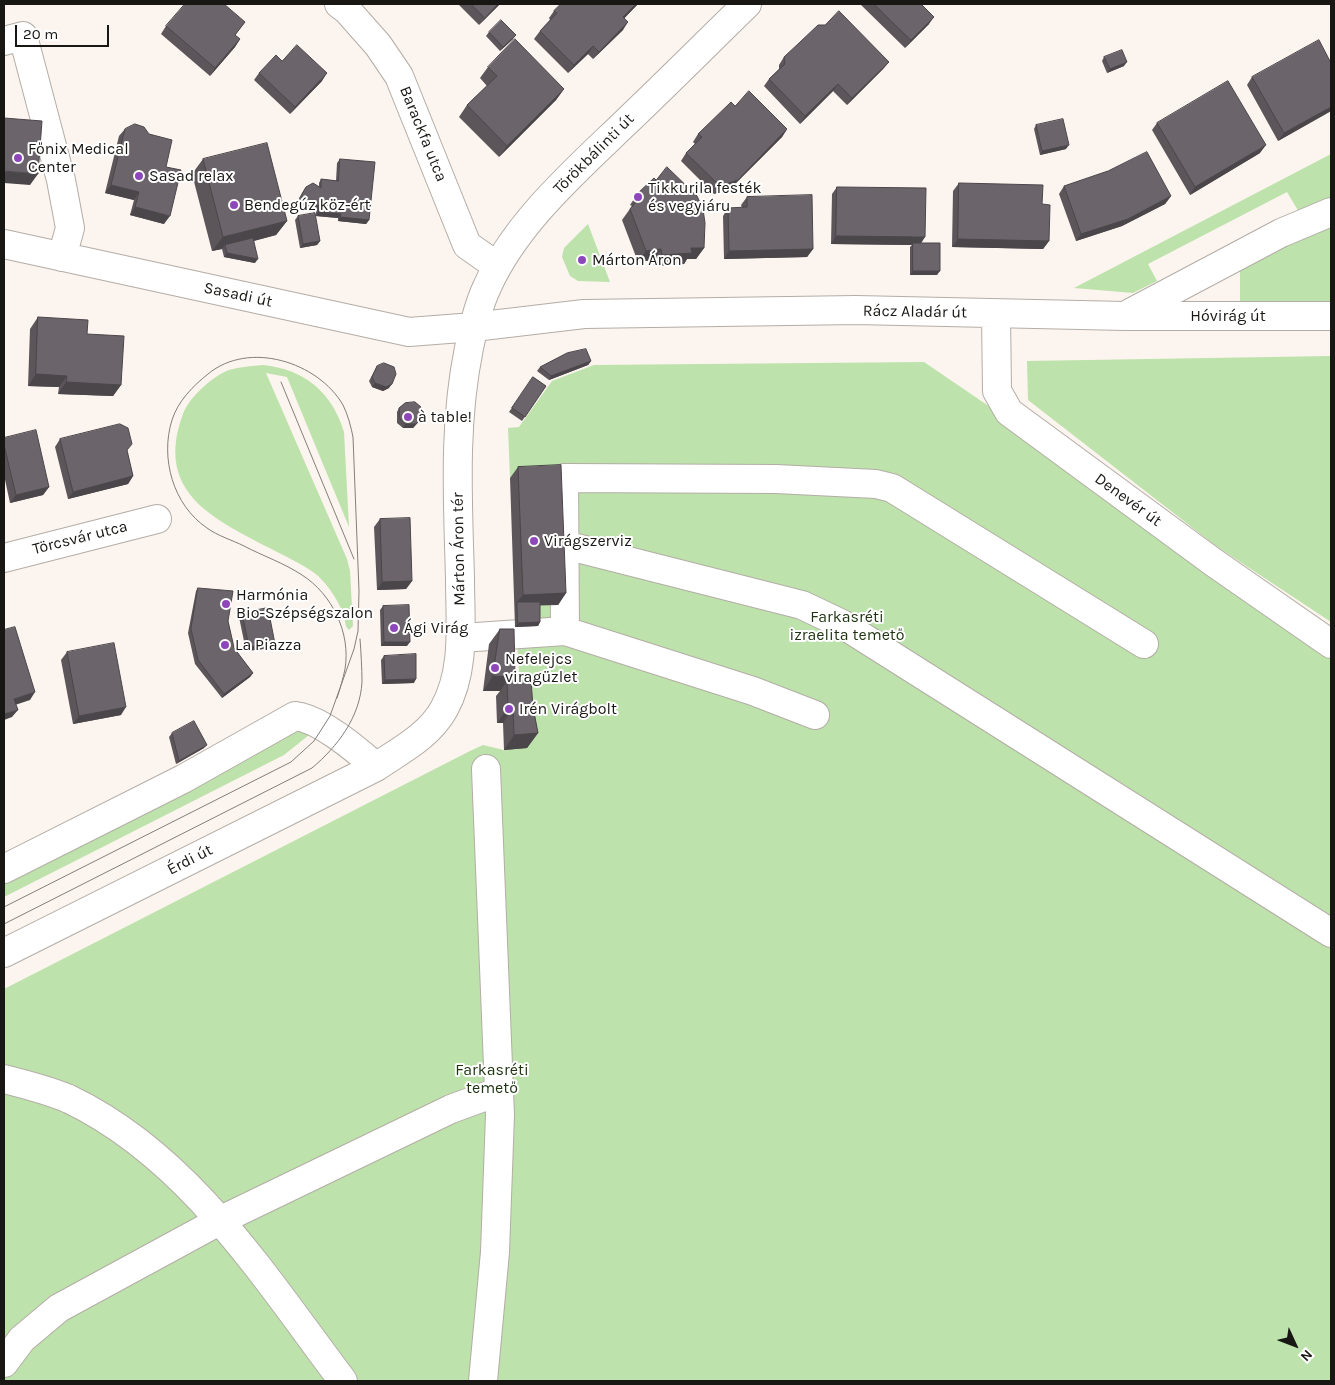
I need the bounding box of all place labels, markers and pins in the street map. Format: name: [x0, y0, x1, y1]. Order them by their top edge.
place label: Főnix Medical Center: [28, 139, 129, 177]
marker: Főnix Medical Center: [12, 152, 24, 164]
place label: Sasad relax: [149, 166, 233, 186]
marker: Sasad relax: [133, 170, 145, 182]
place label: Tikkurila festék és vegyiáru: [648, 178, 761, 216]
marker: Tikkurila festék és vegyiáru: [632, 191, 644, 203]
place label: Bendegúz köz-ért: [244, 195, 371, 215]
marker: Bendegúz köz-ért: [228, 199, 240, 211]
place label: Márton Áron: [592, 250, 682, 270]
marker: Márton Áron: [576, 254, 588, 266]
place label: à table!: [418, 407, 472, 427]
marker: à table!: [402, 411, 414, 423]
place label: Virágszerviz: [544, 531, 632, 551]
marker: Virágszerviz: [528, 535, 540, 547]
place label: Harmónia Bio-Szépségszalon: [236, 585, 373, 623]
marker: Harmónia Bio-Szépségszalon: [220, 598, 232, 610]
place label: Ági Virág: [404, 618, 468, 638]
marker: Ági Virág: [388, 622, 400, 634]
place label: La Piazza: [235, 635, 302, 655]
marker: La Piazza: [219, 639, 231, 651]
place label: Nefelejcs viragüzlet: [505, 649, 577, 687]
marker: Nefelejcs viragüzlet: [489, 662, 501, 674]
place label: Irén Virágbolt: [519, 699, 617, 719]
marker: Irén Virágbolt: [503, 703, 515, 715]

